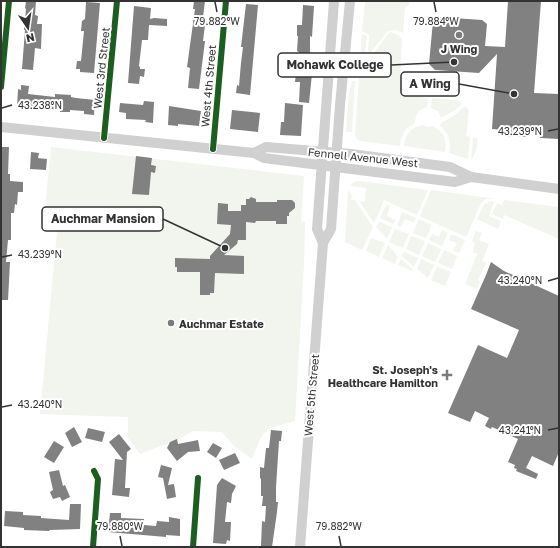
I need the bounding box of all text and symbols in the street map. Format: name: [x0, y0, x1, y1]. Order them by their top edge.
north arrow: [8, 8, 48, 48]
text: 79.882°W: [194, 15, 240, 27]
text: 79.884°W: [413, 15, 459, 27]
street label: West 3rd Street: [90, 26, 112, 110]
marker: J Wing: [454, 30, 464, 40]
text: N: [25, 31, 36, 46]
place label: J Wing: [441, 42, 477, 55]
street label: West 4th Street: [198, 44, 218, 128]
callout: Mohawk College: [278, 53, 391, 77]
text: Mohawk College: [286, 57, 384, 72]
callout: A Wing: [401, 72, 459, 96]
text: A Wing: [409, 76, 451, 91]
text: 43.238°N: [18, 99, 62, 111]
text: 43.239°N: [498, 125, 542, 137]
street label: Fennell Avenue West: [307, 145, 419, 169]
callout: Auchmar Mansion: [42, 207, 163, 231]
text: Auchmar Mansion: [51, 211, 155, 226]
text: 43.239°N: [18, 248, 62, 260]
text: 43.240°N: [498, 274, 542, 286]
place label: Auchmar Estate: [179, 317, 264, 330]
marker: Auchmar Estate: [166, 318, 176, 328]
street label: West 5th Street: [301, 353, 321, 437]
place label: St. Joseph's Healthcare Hamilton: [328, 363, 438, 389]
marker: St. Joseph's Healthcare Hamilton: [441, 369, 453, 381]
text: 43.240°N: [18, 398, 62, 410]
text: 43.241°N: [499, 424, 541, 436]
text: 79.880°W: [97, 520, 144, 532]
text: 79.882°W: [316, 520, 362, 532]

